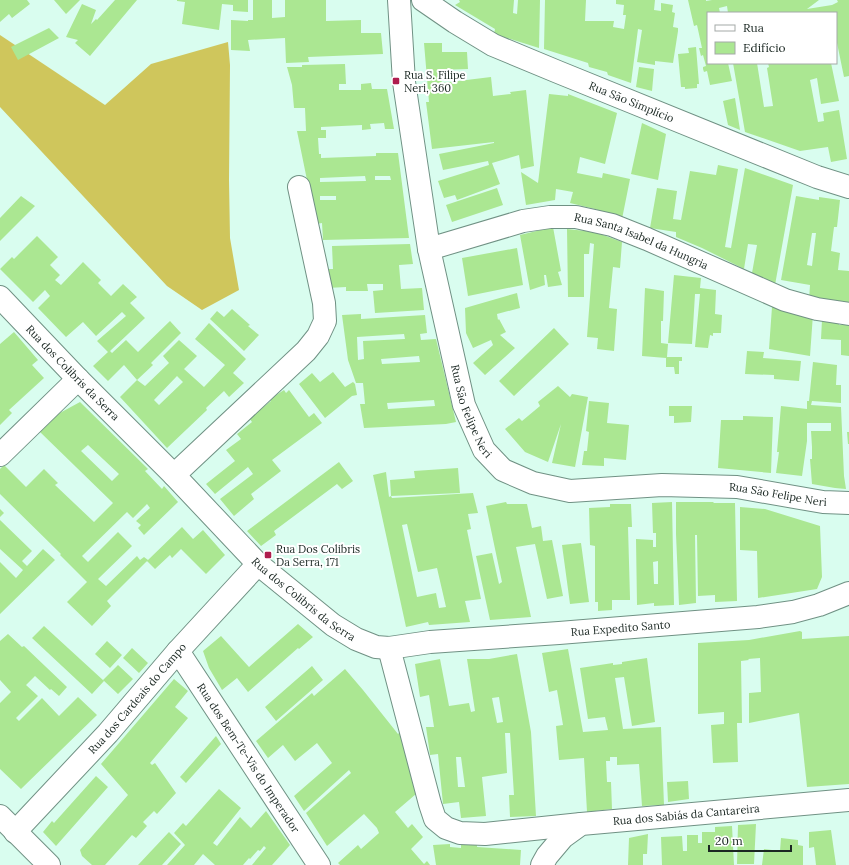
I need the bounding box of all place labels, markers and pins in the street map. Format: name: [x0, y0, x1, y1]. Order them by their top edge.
place label: Rua S. Filipe Neri, 360: [404, 68, 466, 95]
marker: Rua S. Filipe Neri, 360: [391, 76, 401, 86]
place label: Rua Dos Colibris Da Serra, 171: [276, 542, 360, 569]
marker: Rua Dos Colibris Da Serra, 171: [263, 550, 273, 560]

